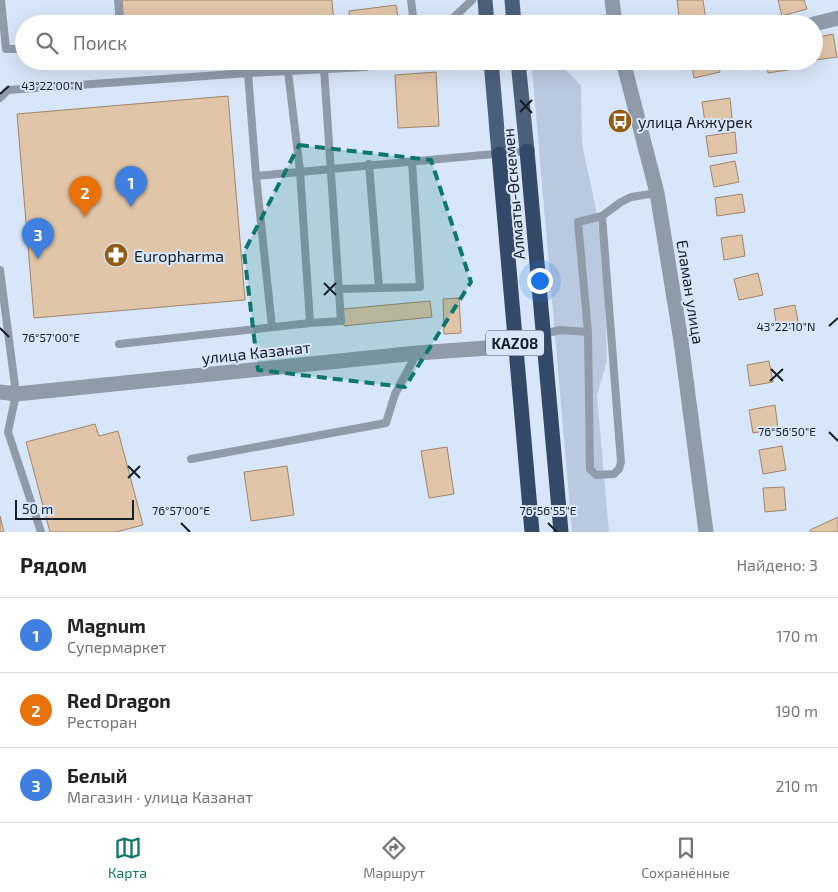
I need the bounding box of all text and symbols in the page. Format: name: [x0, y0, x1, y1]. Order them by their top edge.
search box: [15, 15, 823, 70]
icon: search: [33, 29, 61, 57]
text: Поиск: [73, 31, 127, 54]
text: 43°22'00"N: [21, 78, 83, 92]
bus stop icon: улица Акжурек: [607, 108, 633, 134]
place label: улица Акжурек: [638, 112, 753, 132]
street label: Алматы-Өскемен: [498, 128, 528, 260]
pin: 1: [115, 166, 147, 207]
pin: 2: [69, 176, 101, 217]
pin: 3: [22, 218, 54, 259]
street label: Еламан улица: [672, 239, 709, 346]
pharmacy icon: Europharma: [103, 242, 129, 268]
place label: Europharma: [134, 246, 224, 265]
your location: [527, 268, 553, 294]
text: 43°22'10"N: [756, 319, 816, 333]
text: 76°57'00"E: [22, 330, 80, 344]
road number: KAZ08: [486, 330, 544, 356]
street label: улица Казанат: [201, 337, 312, 368]
text: 76°56'50"E: [758, 424, 816, 438]
scale bar: [15, 497, 134, 520]
text: 50 m: [22, 500, 53, 517]
text: 76°57'00"E: [152, 503, 210, 517]
text: 76°56'55"E: [520, 503, 577, 517]
text: Рядом: [20, 552, 87, 577]
text: Найдено: 3: [736, 555, 818, 574]
text: Magnum: [67, 614, 146, 637]
text: 1: [33, 626, 39, 645]
text: 170 m: [776, 626, 818, 645]
text: Супермаркет: [67, 637, 166, 656]
text: Red Dragon: [67, 689, 171, 712]
text: 2: [31, 701, 41, 720]
text: 190 m: [775, 701, 818, 720]
text: Ресторан: [67, 712, 137, 731]
text: Белый: [67, 764, 127, 787]
text: 3: [31, 776, 41, 795]
text: 210 m: [775, 776, 818, 795]
text: Магазин · улица Казанат: [67, 787, 253, 806]
tab: Карта: [108, 834, 147, 881]
tab: Маршрут: [363, 834, 425, 881]
tab: Сохранённые: [641, 834, 730, 881]

